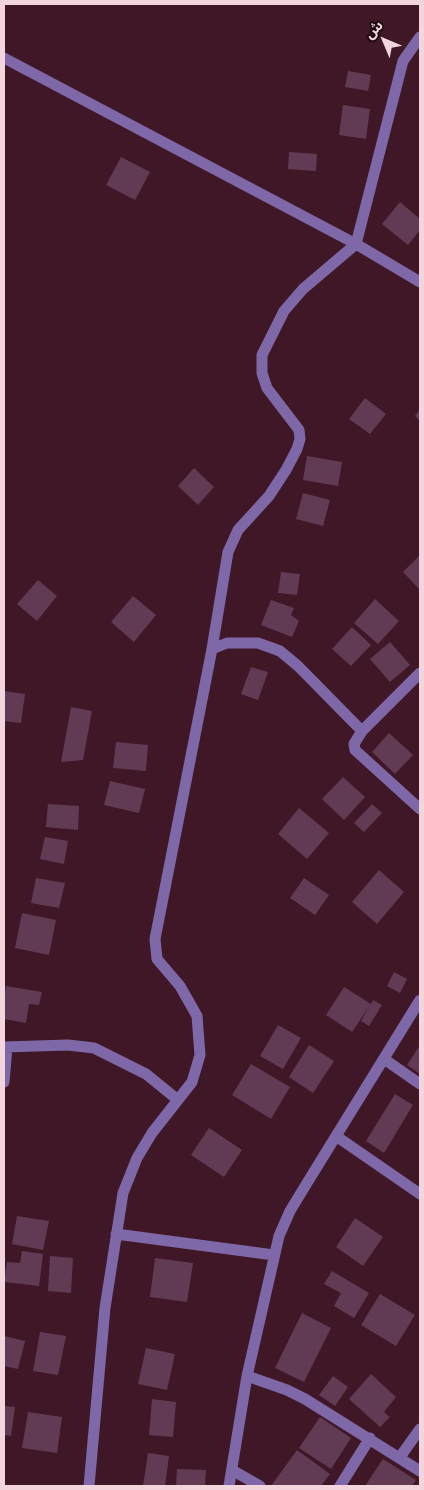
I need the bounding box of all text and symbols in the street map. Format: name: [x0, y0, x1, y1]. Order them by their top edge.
north arrow: [359, 15, 409, 65]
text: ش: [360, 16, 387, 43]

